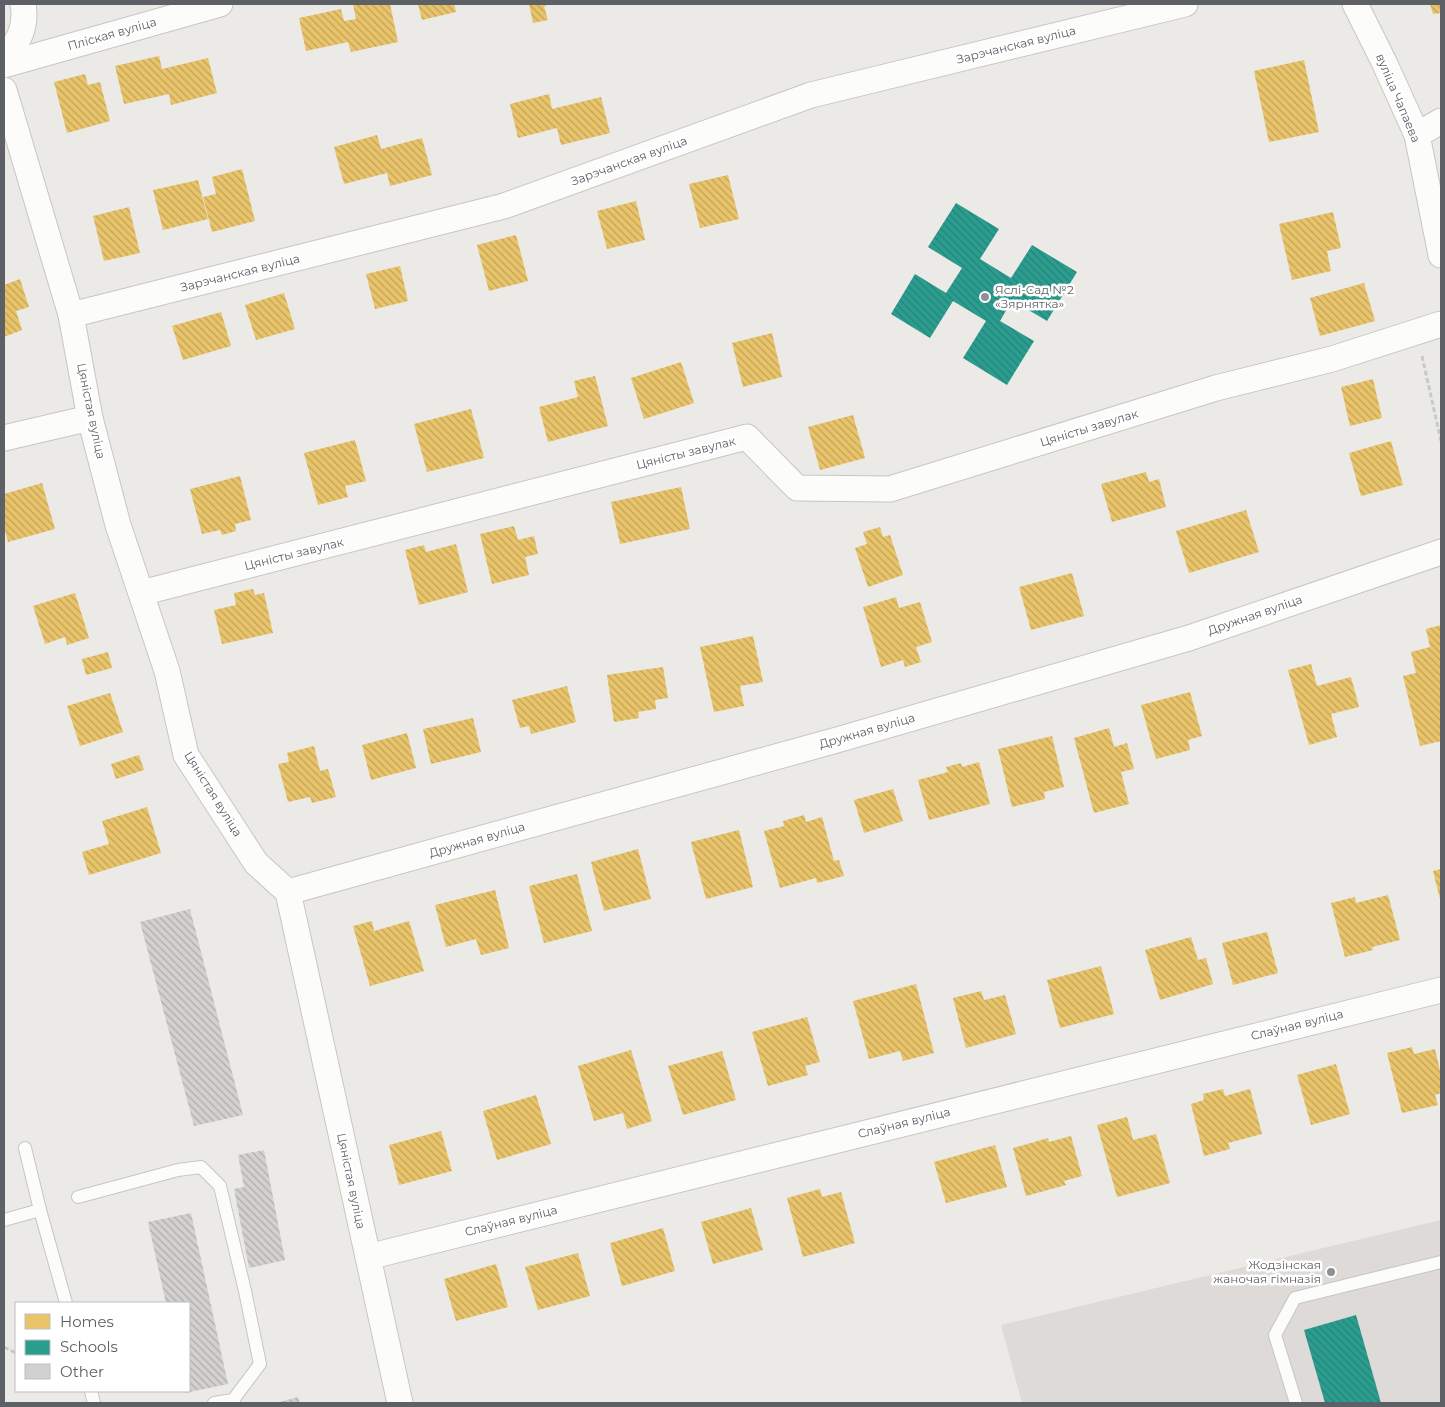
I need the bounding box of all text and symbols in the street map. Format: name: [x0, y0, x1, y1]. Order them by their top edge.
street label: Пліская вуліца: [66, 14, 158, 53]
street label: Зарэчанская вуліца: [955, 22, 1077, 67]
street label: вуліца Чапаева: [1373, 51, 1424, 145]
street label: Зарэчанская вуліца: [569, 133, 689, 189]
street label: Зарэчанская вуліца: [179, 250, 301, 295]
place label: Яслі-Сад №2 «Зярнятка»: [995, 282, 1074, 311]
marker: Яслі-Сад №2 «Зярнятка»: [979, 291, 991, 303]
street label: Цяністая вуліца: [74, 361, 109, 460]
street label: Цяністы завулак: [1038, 405, 1140, 450]
street label: Цяністы завулак: [635, 433, 737, 472]
street label: Цяністы завулак: [243, 534, 345, 573]
street label: Дружная вуліца: [1205, 591, 1304, 638]
street label: Дружная вуліца: [817, 710, 917, 751]
street label: Цяністая вуліца: [181, 748, 246, 839]
street label: Дружная вуліца: [427, 819, 527, 860]
street label: Слаўная вуліца: [1249, 1006, 1345, 1043]
street label: Слаўная вуліца: [856, 1104, 952, 1141]
street label: Цяністая вуліца: [334, 1131, 369, 1230]
street label: Слаўная вуліца: [463, 1202, 559, 1239]
place label: Жодзінская жаночая гімназія: [1213, 1257, 1321, 1286]
marker: Жодзінская жаночая гімназія: [1325, 1266, 1337, 1278]
legend: [15, 1302, 190, 1392]
text: Homes: [60, 1312, 114, 1331]
text: Schools: [60, 1337, 118, 1356]
text: Other: [60, 1362, 104, 1381]

